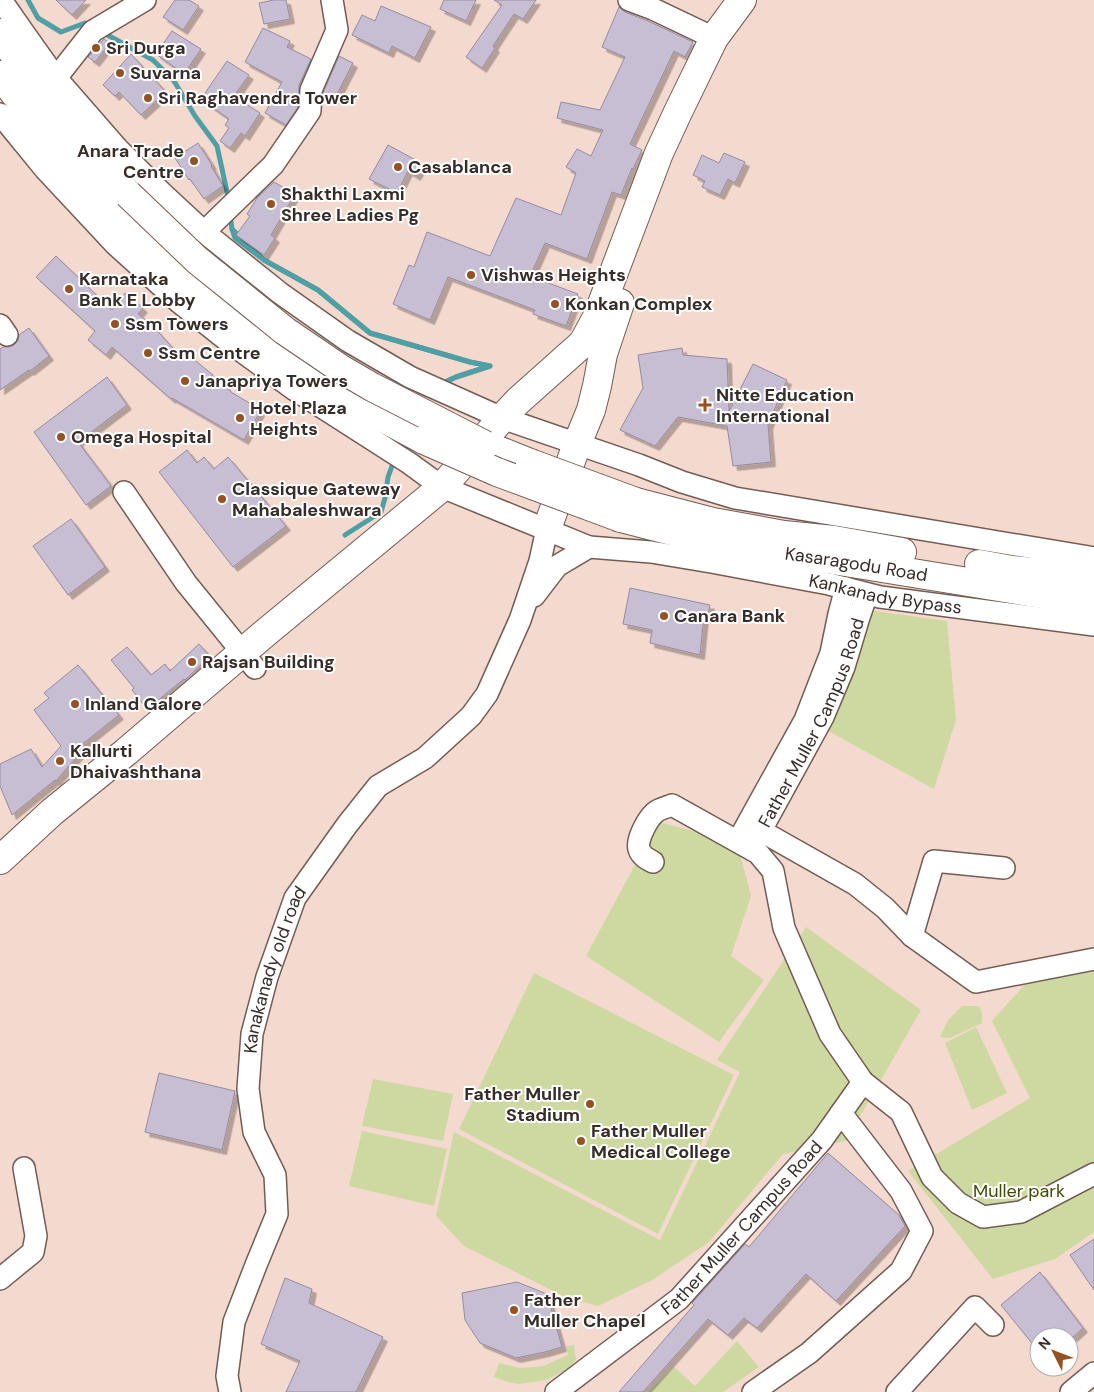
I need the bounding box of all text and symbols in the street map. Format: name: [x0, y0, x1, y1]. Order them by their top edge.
place label: Sri Durga: [106, 36, 186, 60]
marker: Sri Durga: [90, 42, 102, 54]
place label: Suvarna: [130, 61, 201, 85]
marker: Suvarna: [114, 67, 126, 79]
place label: Sri Raghavendra Tower: [158, 86, 357, 110]
marker: Sri Raghavendra Tower: [142, 92, 154, 104]
place label: Anara Trade Centre: [77, 139, 184, 184]
marker: Anara Trade Centre: [188, 155, 200, 167]
place label: Casablanca: [408, 155, 512, 179]
marker: Casablanca: [392, 161, 404, 173]
place label: Shakthi Laxmi Shree Ladies Pg: [281, 182, 419, 227]
marker: Shakthi Laxmi Shree Ladies Pg: [265, 198, 277, 210]
place label: Vishwas Heights: [481, 263, 626, 287]
place label: Karnataka Bank E Lobby: [79, 267, 196, 312]
marker: Vishwas Heights: [465, 269, 477, 281]
marker: Karnataka Bank E Lobby: [63, 283, 75, 295]
place label: Konkan Complex: [565, 292, 712, 316]
marker: Konkan Complex: [549, 298, 561, 310]
place label: Ssm Towers: [125, 312, 229, 336]
marker: Ssm Towers: [109, 318, 121, 330]
place label: Ssm Centre: [158, 341, 261, 365]
marker: Ssm Centre: [142, 347, 154, 359]
place label: Janapriya Towers: [195, 369, 348, 393]
marker: Janapriya Towers: [179, 375, 191, 387]
place label: Nitte Education International: [716, 383, 854, 428]
place label: Hotel Plaza Heights: [250, 396, 347, 441]
marker: Nitte Education International: [698, 398, 712, 412]
marker: Hotel Plaza Heights: [234, 412, 246, 424]
place label: Omega Hospital: [71, 425, 211, 449]
marker: Omega Hospital: [55, 431, 67, 443]
place label: Classique Gateway Mahabaleshwara: [232, 477, 401, 522]
marker: Classique Gateway Mahabaleshwara: [216, 493, 228, 505]
street label: Kasaragodu Road: [783, 541, 929, 587]
street label: Kankanady Bypass: [807, 568, 963, 620]
place label: Canara Bank: [674, 604, 786, 628]
marker: Canara Bank: [658, 610, 670, 622]
street label: Father Muller Campus Road: [753, 615, 870, 832]
place label: Rajsan Building: [202, 650, 335, 674]
marker: Rajsan Building: [186, 656, 198, 668]
place label: Inland Galore: [85, 692, 202, 716]
marker: Inland Galore: [69, 698, 81, 710]
place label: Kallurti Dhaivashthana: [70, 739, 201, 784]
marker: Kallurti Dhaivashthana: [54, 755, 66, 767]
street label: Kanakanady old road: [239, 881, 312, 1054]
place label: Father Muller Stadium: [464, 1082, 580, 1127]
marker: Father Muller Stadium: [584, 1098, 596, 1110]
place label: Father Muller Medical College: [591, 1119, 731, 1164]
marker: Father Muller Medical College: [575, 1135, 587, 1147]
street label: Father Muller Campus Road: [656, 1135, 828, 1320]
park label: Muller park: [973, 1179, 1065, 1203]
place label: Father Muller Chapel: [524, 1288, 645, 1333]
marker: Father Muller Chapel: [508, 1304, 520, 1316]
north arrow: [1029, 1327, 1079, 1377]
text: N: [1034, 1333, 1054, 1353]

